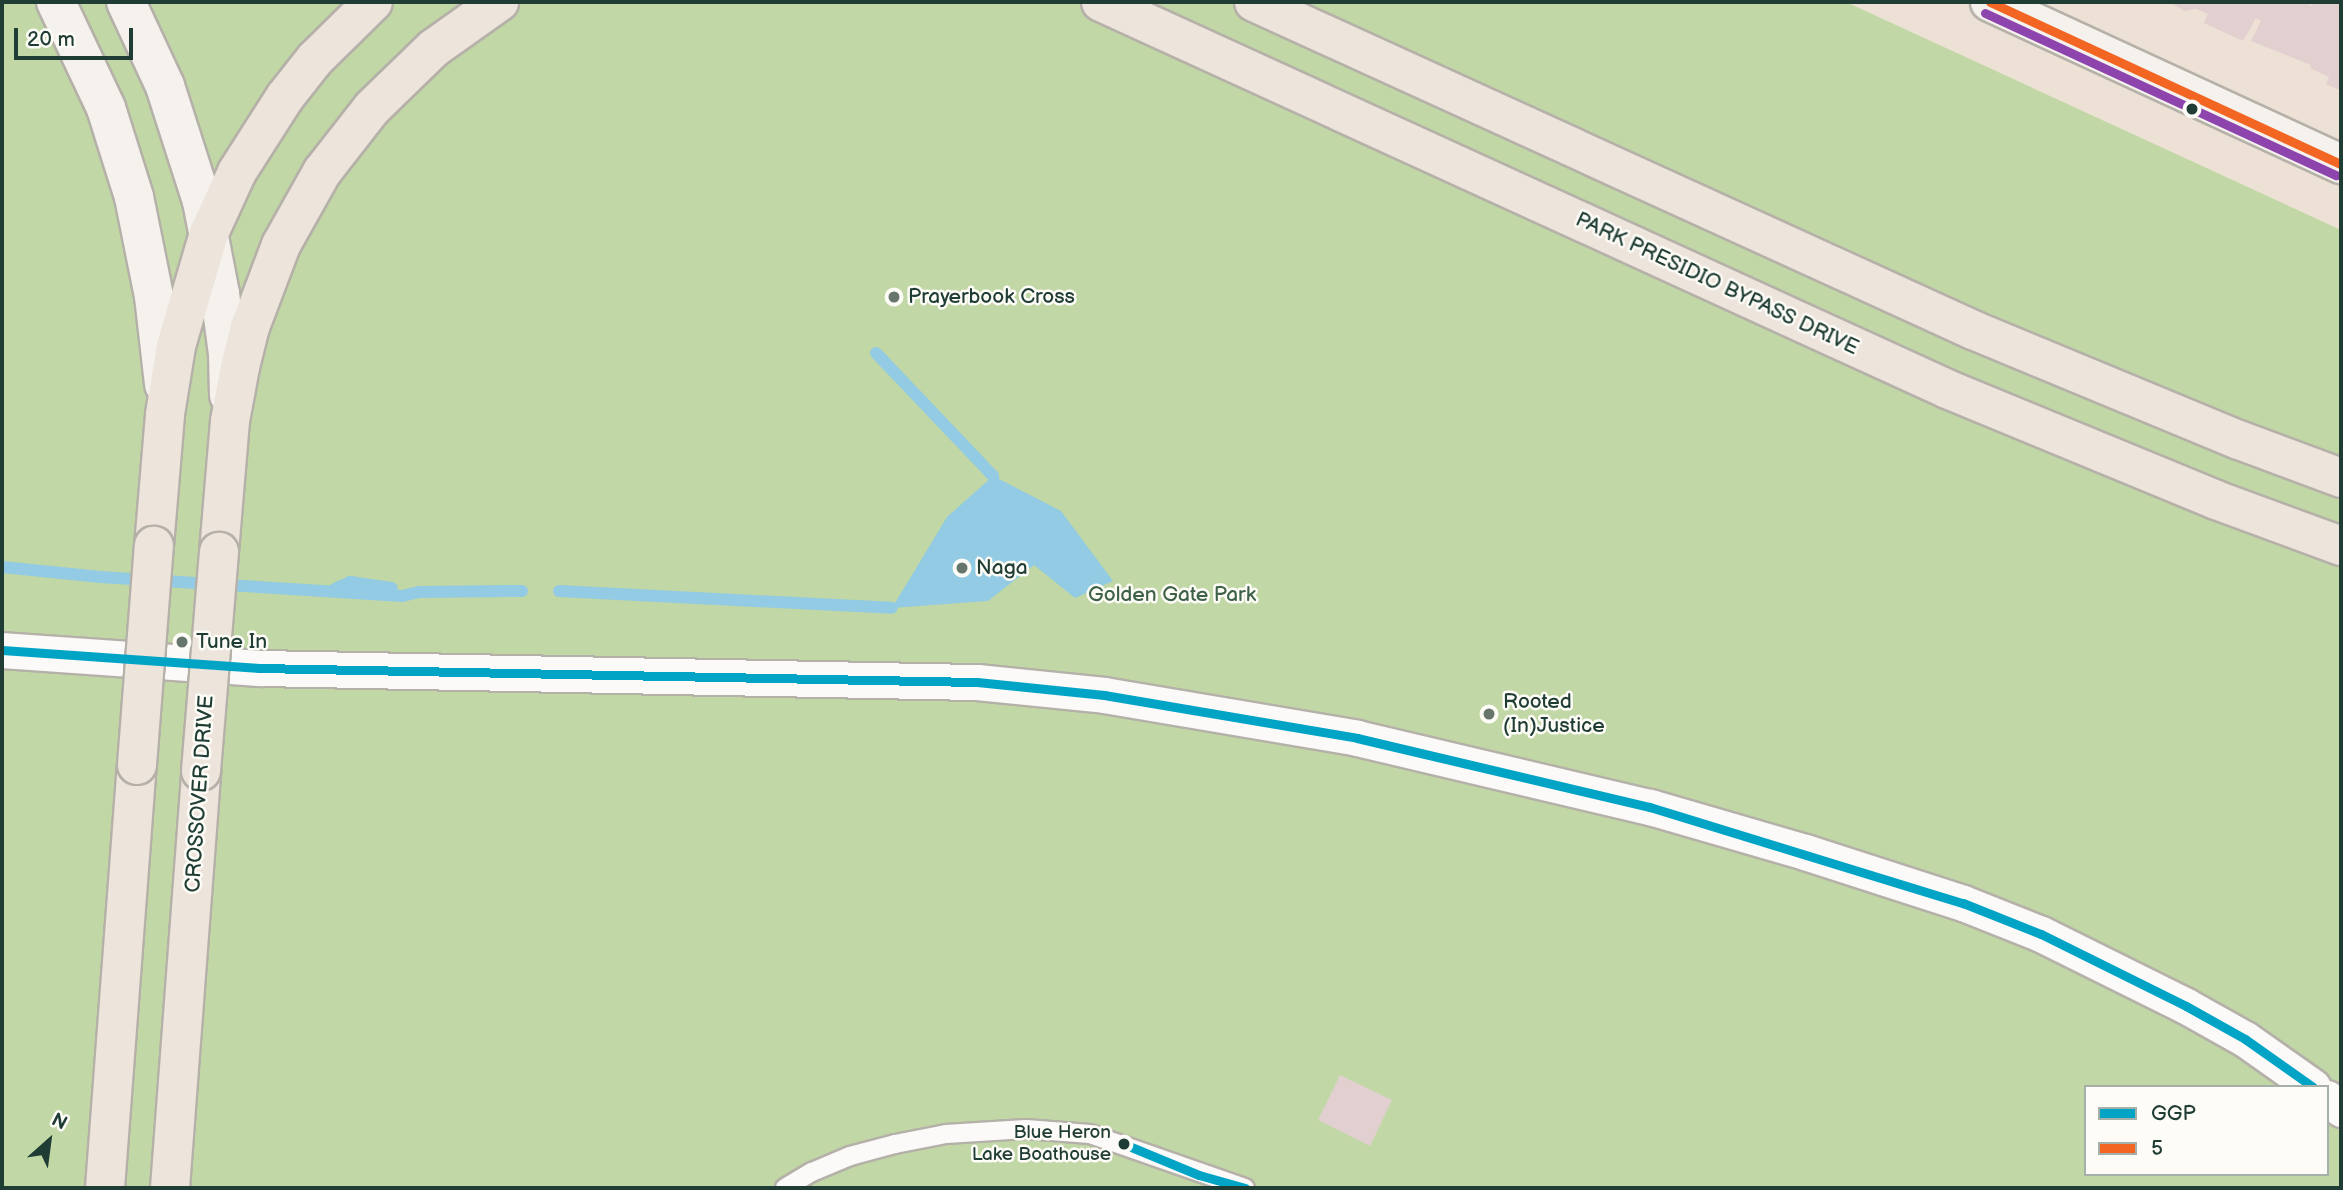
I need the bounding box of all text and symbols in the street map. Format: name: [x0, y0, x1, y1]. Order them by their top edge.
scale bar: [18, 14, 136, 58]
text: 20 m: [27, 27, 75, 52]
unlabelled marker: [2185, 102, 2199, 116]
street label: PARK PRESIDIO BYPASS DRIVE: [1571, 207, 1863, 361]
place label: Prayerbook Cross: [908, 284, 1075, 310]
marker: Prayerbook Cross: [886, 289, 902, 305]
place label: Naga: [976, 555, 1028, 581]
marker: Naga: [954, 560, 970, 576]
park label: Golden Gate Park: [1088, 582, 1256, 608]
place label: Tune In: [196, 629, 267, 655]
marker: Tune In: [174, 634, 190, 650]
place label: Rooted (In)Justice: [1503, 689, 1605, 739]
street label: CROSSOVER DRIVE: [181, 694, 219, 894]
marker: Rooted (In)Justice: [1481, 706, 1497, 722]
legend: [2084, 1085, 2329, 1176]
text: GGP: [2151, 1101, 2196, 1126]
north arrow: [14, 1106, 84, 1176]
text: N: [47, 1109, 71, 1136]
place label: Blue Heron Lake Boathouse: [972, 1122, 1111, 1166]
text: 5: [2151, 1136, 2163, 1161]
marker: Blue Heron Lake Boathouse: [1117, 1137, 1131, 1151]

